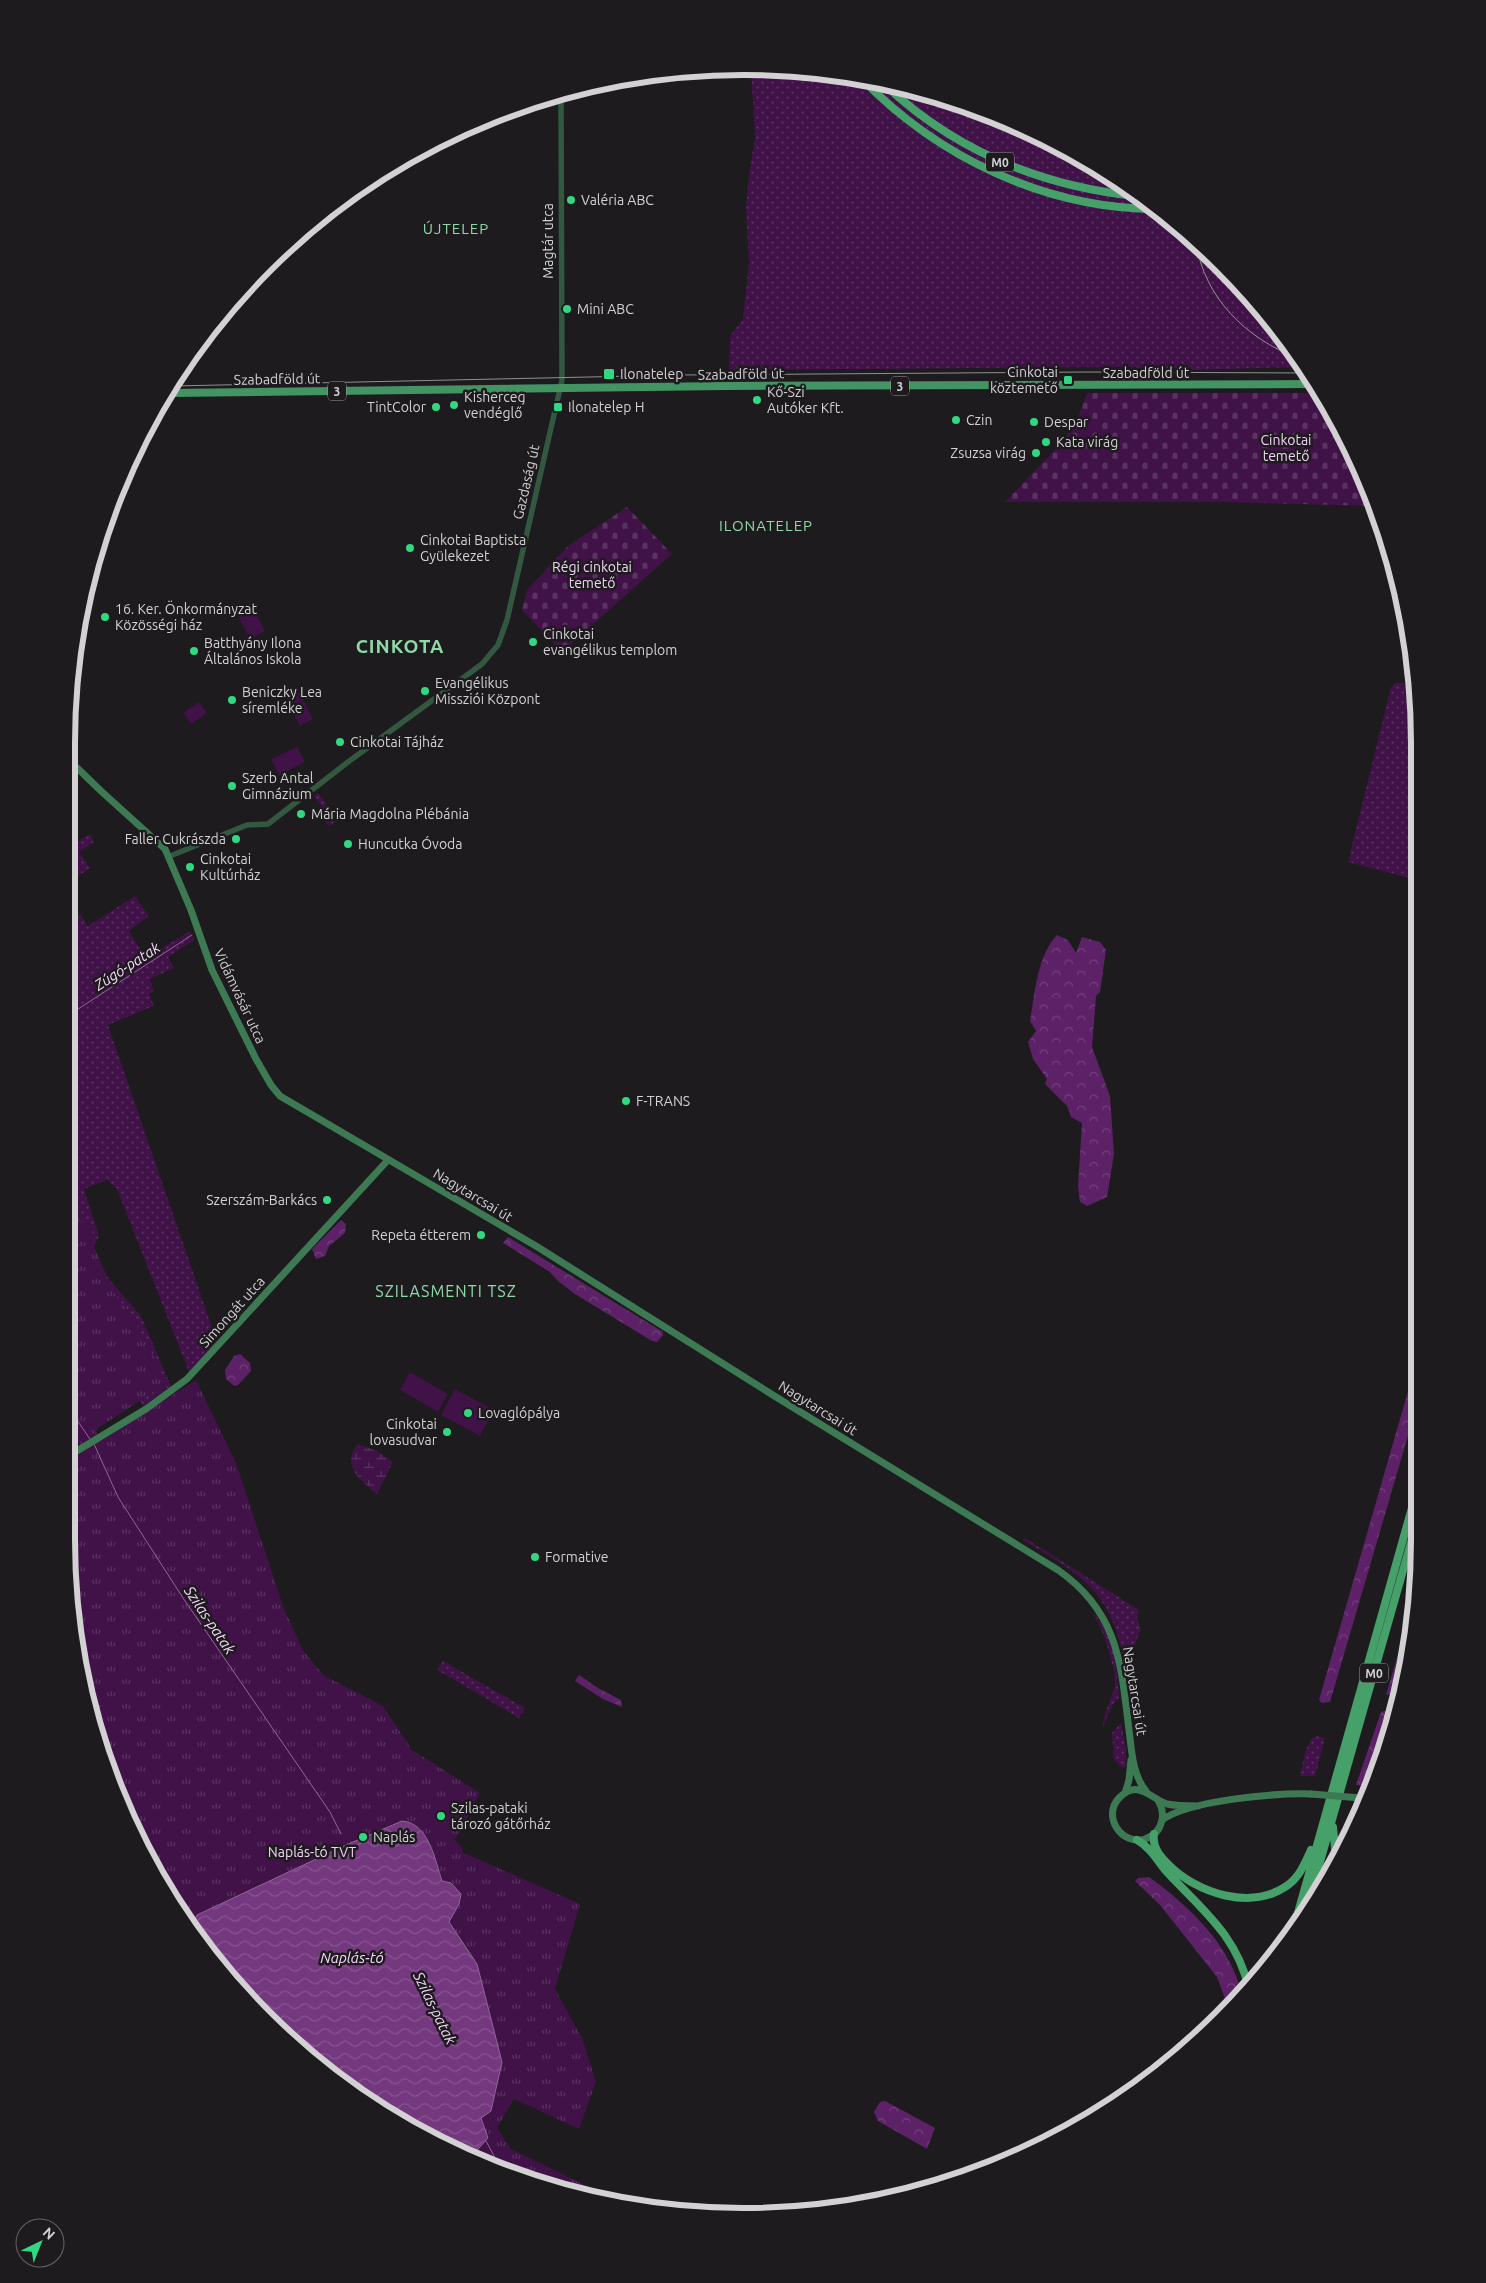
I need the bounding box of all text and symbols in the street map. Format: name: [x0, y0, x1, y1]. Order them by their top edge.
road number: M0: [986, 152, 1014, 172]
place label: Valéria ABC: [581, 192, 654, 208]
marker: Valéria ABC: [565, 194, 577, 206]
street label: Magtár utca: [540, 203, 556, 279]
district label: ÚJTELEP: [423, 220, 489, 237]
place label: Mini ABC: [577, 301, 634, 317]
marker: Mini ABC: [561, 303, 573, 315]
place label: Cinkotai köztemető: [990, 364, 1058, 396]
street label: Szabadföld út: [698, 365, 785, 383]
street label: Szabadföld út: [1103, 365, 1190, 381]
place label: Ilonatelep: [620, 366, 683, 382]
marker: Ilonatelep: [602, 367, 616, 381]
street label: Szabadföld út: [234, 370, 321, 388]
marker: Cinkotai köztemető: [1062, 374, 1074, 386]
road number: 3: [891, 376, 909, 396]
road number: 3: [328, 382, 346, 401]
place label: Kő-Szi Autóker Kft.: [767, 384, 844, 416]
place label: Kisherceg vendéglő: [464, 389, 526, 421]
marker: Kő-Szi Autóker Kft.: [751, 394, 763, 406]
place label: TintColor: [367, 399, 427, 415]
marker: Kisherceg vendéglő: [448, 399, 460, 411]
place label: Ilonatelep H: [568, 399, 644, 415]
marker: TintColor: [430, 401, 442, 413]
marker: Ilonatelep H: [552, 401, 564, 413]
place label: Czin: [966, 412, 992, 428]
marker: Czin: [950, 414, 962, 426]
place label: Despar: [1044, 414, 1089, 430]
marker: Despar: [1028, 416, 1040, 428]
park label: Cinkotai temető: [1260, 432, 1312, 464]
place label: Kata virág: [1056, 434, 1118, 450]
marker: Kata virág: [1040, 436, 1052, 448]
street label: Gazdaság út: [510, 443, 542, 521]
place label: Zsuzsa virág: [950, 445, 1026, 461]
marker: Zsuzsa virág: [1030, 447, 1042, 459]
district label: ILONATELEP: [719, 517, 813, 534]
place label: Cinkotai Baptista Gyülekezet: [420, 532, 526, 564]
marker: Cinkotai Baptista Gyülekezet: [404, 542, 416, 554]
park label: Régi cinkotai temető: [552, 559, 632, 591]
place label: 16. Ker. Önkormányzat Közösségi ház: [115, 600, 257, 633]
marker: 16. Ker. Önkormányzat Közösségi ház: [99, 611, 111, 623]
place label: Cinkotai evangélikus templom: [543, 626, 677, 658]
place label: Batthyány Ilona Általános Iskola: [204, 635, 301, 667]
district label: CINKOTA: [356, 635, 444, 657]
marker: Cinkotai evangélikus templom: [527, 636, 539, 648]
marker: Batthyány Ilona Általános Iskola: [188, 645, 200, 657]
place label: Evangélikus Missziói Központ: [435, 675, 541, 707]
place label: Beniczky Lea síremléke: [242, 684, 322, 716]
marker: Evangélikus Missziói Központ: [419, 685, 431, 697]
marker: Beniczky Lea síremléke: [226, 694, 238, 706]
place label: Cinkotai Tájház: [350, 734, 444, 750]
marker: Cinkotai Tájház: [334, 736, 346, 748]
place label: Szerb Antal Gimnázium: [242, 770, 314, 802]
marker: Szerb Antal Gimnázium: [226, 780, 238, 792]
place label: Mária Magdolna Plébánia: [311, 806, 469, 822]
marker: Mária Magdolna Plébánia: [295, 808, 307, 820]
place label: Faller Cukrászda: [125, 831, 226, 847]
marker: Faller Cukrászda: [230, 833, 242, 845]
place label: Huncutka Óvoda: [358, 835, 462, 852]
marker: Huncutka Óvoda: [342, 838, 354, 850]
place label: Cinkotai Kultúrház: [200, 851, 261, 883]
marker: Cinkotai Kultúrház: [184, 861, 196, 873]
water label: Zúgó-patak: [90, 938, 163, 994]
street label: Vidámvásár utca: [211, 946, 269, 1046]
place label: F-TRANS: [636, 1093, 690, 1109]
marker: F-TRANS: [620, 1095, 632, 1107]
street label: Nagytarcsai út: [430, 1165, 516, 1225]
place label: Szerszám-Barkács: [206, 1192, 317, 1208]
marker: Szerszám-Barkács: [321, 1194, 333, 1206]
place label: Repeta étterem: [371, 1227, 471, 1243]
marker: Repeta étterem: [475, 1229, 487, 1241]
street label: Simongát utca: [196, 1273, 268, 1351]
district label: SZILASMENTI TSZ: [375, 1282, 517, 1300]
street label: Nagytarcsai út: [776, 1377, 861, 1439]
place label: Lovaglópálya: [478, 1405, 560, 1421]
marker: Lovaglópálya: [462, 1407, 474, 1419]
place label: Cinkotai lovasudvar: [370, 1416, 438, 1448]
marker: Cinkotai lovasudvar: [441, 1426, 453, 1438]
place label: Formative: [545, 1549, 609, 1565]
marker: Formative: [529, 1551, 541, 1563]
water label: Szilas-patak: [180, 1582, 239, 1658]
street label: Nagytarcsai út: [1120, 1645, 1150, 1737]
road number: M0: [1360, 1664, 1388, 1682]
place label: Szilas-pataki tározó gátőrház: [451, 1800, 551, 1832]
marker: Szilas-pataki tározó gátőrház: [435, 1810, 447, 1822]
place label: Naplás: [373, 1829, 415, 1845]
marker: Naplás: [357, 1831, 369, 1843]
park label: Naplás-tó TVT: [268, 1844, 356, 1860]
water label: Naplás-tó: [320, 1949, 384, 1966]
water label: Szilas-patak: [410, 1968, 460, 2047]
north arrow: [15, 2218, 65, 2268]
text: N: [40, 2224, 58, 2243]

